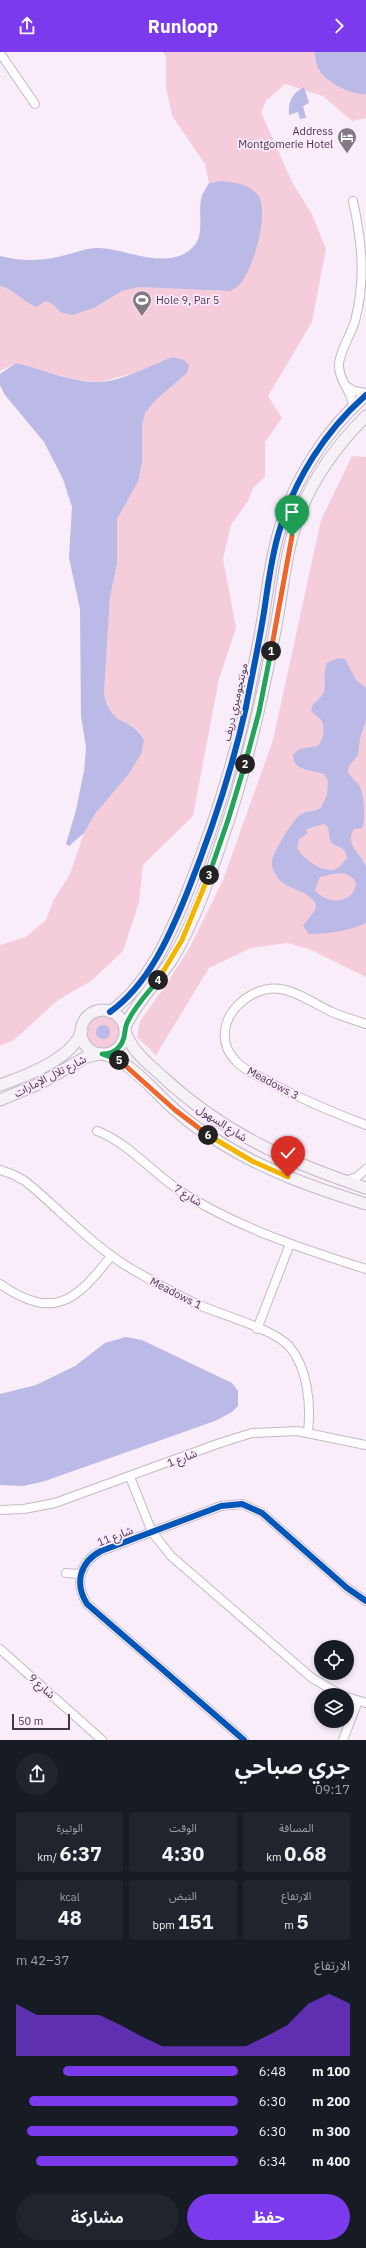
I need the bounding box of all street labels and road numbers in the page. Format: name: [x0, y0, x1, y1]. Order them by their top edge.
street label: مونتجوميري دريف: [219, 661, 253, 743]
street label: شارع تلال الإمارات: [11, 1052, 89, 1101]
street label: Meadows 3: [245, 1064, 301, 1102]
street label: شارع السهول: [194, 1102, 250, 1146]
street label: شارع 7: [171, 1181, 205, 1210]
street label: Meadows 1: [148, 1274, 205, 1312]
street label: شارع 1: [165, 1446, 200, 1471]
street label: شارع 11: [95, 1523, 136, 1550]
street label: شارع 9: [25, 1671, 58, 1702]

